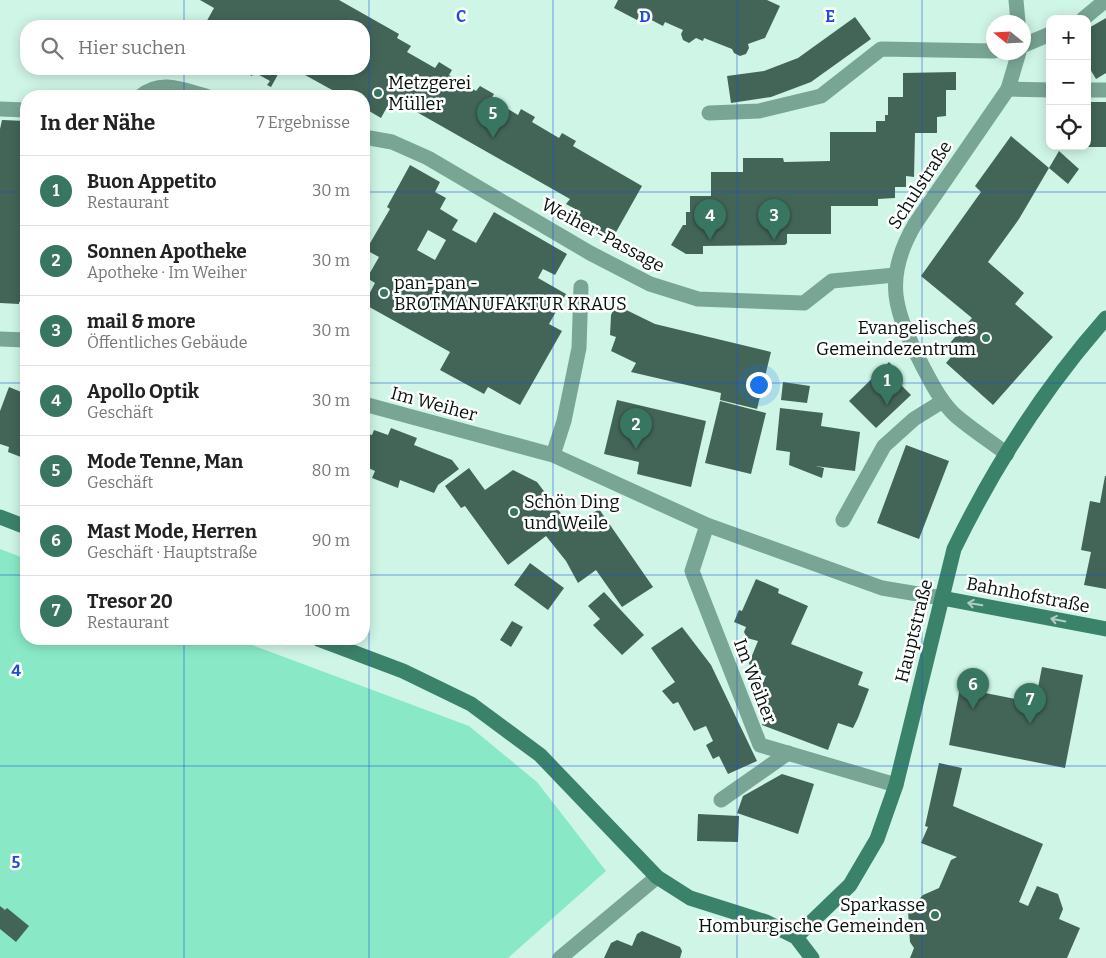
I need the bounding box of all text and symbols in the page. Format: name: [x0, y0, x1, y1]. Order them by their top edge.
text: C: [456, 7, 466, 26]
text: D: [639, 7, 651, 26]
text: E: [825, 7, 835, 26]
north arrow: [986, 15, 1031, 60]
map controls: [1046, 15, 1091, 150]
button: +: [1046, 15, 1091, 60]
search box: [20, 20, 370, 75]
icon: search: [38, 34, 66, 62]
text: Hier suchen: [78, 36, 186, 59]
button: −: [1046, 60, 1091, 105]
place label: Metzgerei Müller: [388, 72, 471, 115]
marker: Metzgerei Müller: [372, 87, 384, 99]
pin: 5: [477, 97, 509, 138]
button: locate: [1046, 105, 1091, 150]
text: In der Nähe: [40, 110, 155, 136]
text: 7 Ergebnisse: [257, 113, 350, 132]
street label: Schulstraße: [883, 137, 957, 233]
text: Buon Appetito: [87, 170, 216, 193]
text: 1: [53, 181, 59, 200]
text: 30 m: [312, 181, 350, 200]
text: Restaurant: [87, 193, 169, 212]
street label: Weiher-Passage: [538, 193, 668, 277]
pin: 4: [694, 199, 726, 240]
pin: 3: [758, 199, 790, 240]
text: Sonnen Apotheke: [87, 240, 247, 263]
text: 2: [51, 251, 61, 270]
text: 30 m: [312, 251, 350, 270]
text: Apotheke · Im Weiher: [87, 263, 247, 282]
place label: pan-pan - BROTMANUFAKTUR KRAUS: [394, 272, 627, 315]
marker: pan-pan - BROTMANUFAKTUR KRAUS: [378, 287, 390, 299]
text: mail & more: [87, 310, 195, 333]
place label: Evangelisches Gemeindezentrum: [816, 317, 976, 360]
text: 3: [51, 321, 61, 340]
text: 30 m: [312, 321, 350, 340]
marker: Evangelisches Gemeindezentrum: [980, 332, 992, 344]
text: Öffentliches Gebäude: [87, 333, 247, 352]
pin: 1: [871, 364, 903, 405]
your location: [746, 372, 772, 398]
text: Apollo Optik: [87, 380, 199, 403]
street label: Im Weiher: [388, 382, 480, 426]
text: 4: [51, 391, 61, 410]
text: 30 m: [312, 391, 350, 410]
text: Geschäft: [87, 403, 153, 422]
pin: 2: [620, 408, 652, 449]
text: Mode Tenne, Man: [87, 450, 243, 473]
text: 5: [52, 461, 60, 480]
text: 80 m: [312, 461, 350, 480]
text: Geschäft: [87, 473, 153, 492]
place label: Schön Ding und Weile: [524, 491, 619, 534]
marker: Schön Ding und Weile: [508, 506, 520, 518]
text: Mast Mode, Herren: [87, 520, 257, 543]
text: 6: [51, 531, 61, 550]
text: 90 m: [312, 531, 350, 550]
text: Geschäft · Hauptstraße: [87, 543, 257, 562]
street label: Bahnhofstraße: [964, 572, 1092, 618]
street label: Hauptstraße: [891, 577, 937, 685]
text: Tresor 20: [87, 590, 173, 613]
one-way arrow: [968, 598, 984, 608]
text: 7: [52, 601, 60, 620]
text: 100 m: [305, 601, 350, 620]
text: Restaurant: [87, 613, 169, 632]
one-way arrow: [1051, 615, 1067, 624]
street label: Im Weiher: [729, 636, 781, 726]
text: 4: [11, 661, 21, 680]
pin: 6: [957, 668, 989, 709]
pin: 7: [1014, 683, 1046, 724]
text: 5: [12, 853, 21, 872]
place label: Sparkasse Homburgische Gemeinden: [698, 894, 926, 937]
marker: Sparkasse Homburgische Gemeinden: [929, 909, 941, 921]

